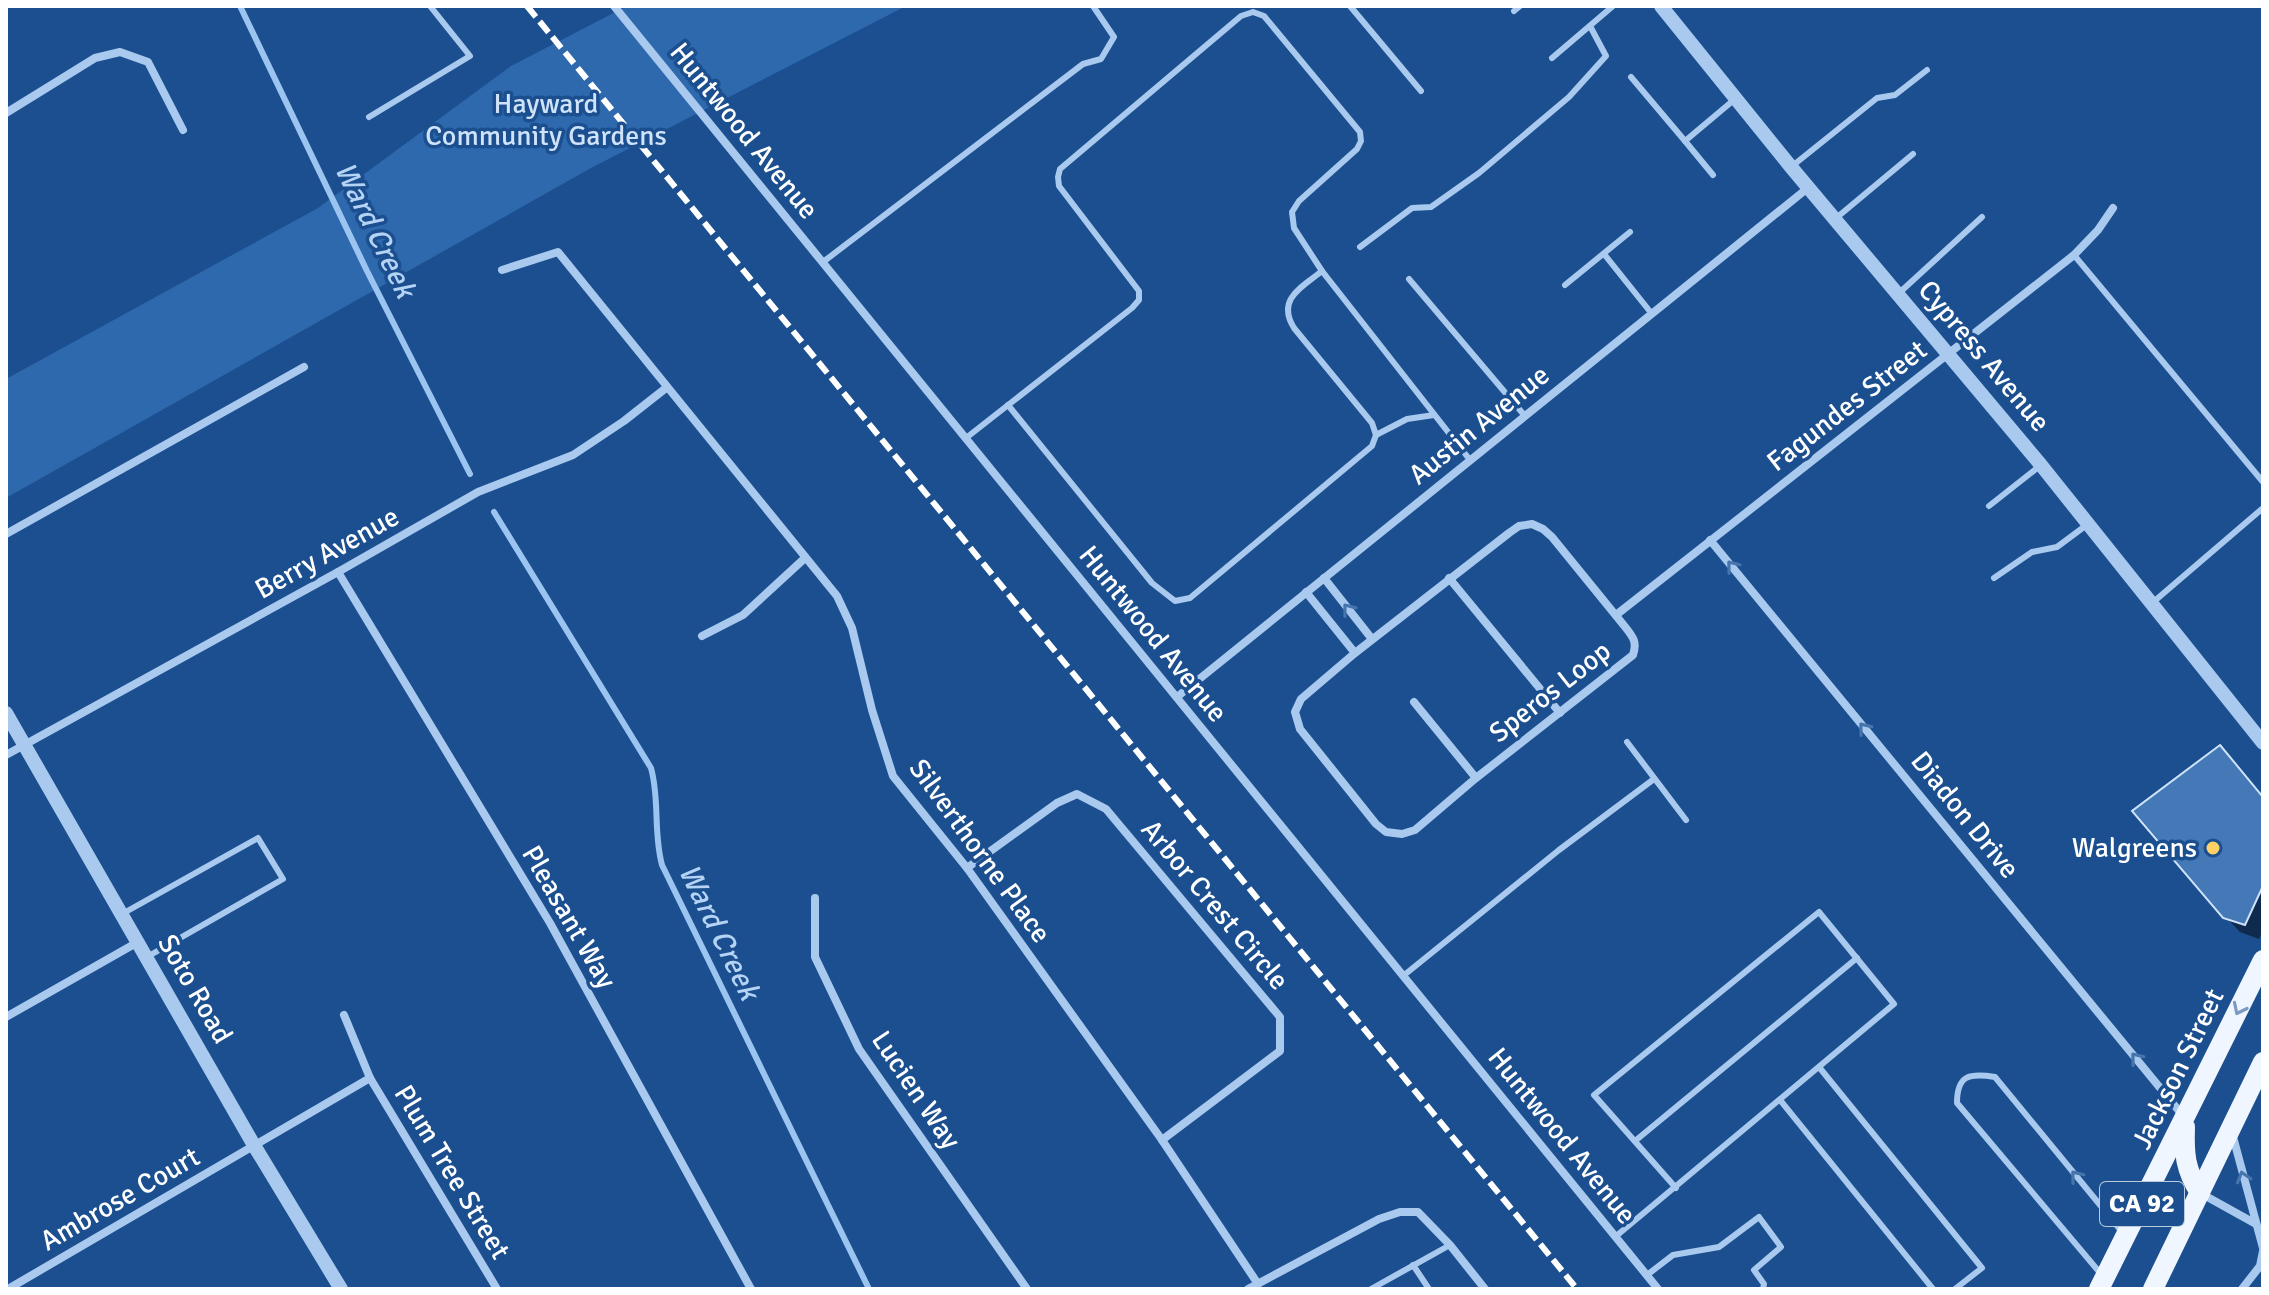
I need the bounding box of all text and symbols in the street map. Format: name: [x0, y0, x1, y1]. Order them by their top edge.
street label: Huntwood Avenue: [662, 36, 826, 226]
park label: Hayward Community Gardens: [425, 87, 667, 153]
water label: Ward Creek: [326, 156, 425, 307]
street label: Cypress Avenue: [1911, 274, 2057, 438]
street label: Fagundes Street: [1760, 333, 1934, 479]
street label: Austin Avenue: [1402, 358, 1556, 492]
street label: Berry Avenue: [249, 500, 405, 606]
street label: Huntwood Avenue: [1071, 539, 1235, 729]
one-way arrow: [1727, 560, 1741, 575]
one-way arrow: [1344, 603, 1358, 618]
street label: Speros Loop: [1482, 634, 1618, 750]
one-way arrow: [1859, 722, 1874, 737]
street label: Diadon Drive: [1904, 745, 2026, 885]
street label: Silverthorne Place: [902, 752, 1058, 950]
street label: Arbor Crest Circle: [1134, 813, 1296, 997]
place label: Walgreens: [2072, 831, 2197, 865]
street label: Pleasant Way: [514, 839, 624, 995]
marker: Walgreens: [2204, 839, 2222, 857]
water label: Ward Creek: [670, 858, 769, 1009]
street label: Soto Road: [150, 929, 240, 1049]
street label: Jackson Street: [2125, 983, 2232, 1155]
one-way arrow: [2233, 1000, 2249, 1015]
street label: Lucien Way: [864, 1024, 968, 1156]
street label: Huntwood Avenue: [1480, 1041, 1644, 1231]
one-way arrow: [2131, 1053, 2145, 1068]
street label: Plum Tree Street: [387, 1079, 517, 1265]
street label: Ambrose Court: [34, 1140, 206, 1258]
one-way arrow: [2236, 1170, 2252, 1184]
one-way arrow: [2071, 1171, 2086, 1185]
road number: CA 92: [2100, 1182, 2184, 1226]

